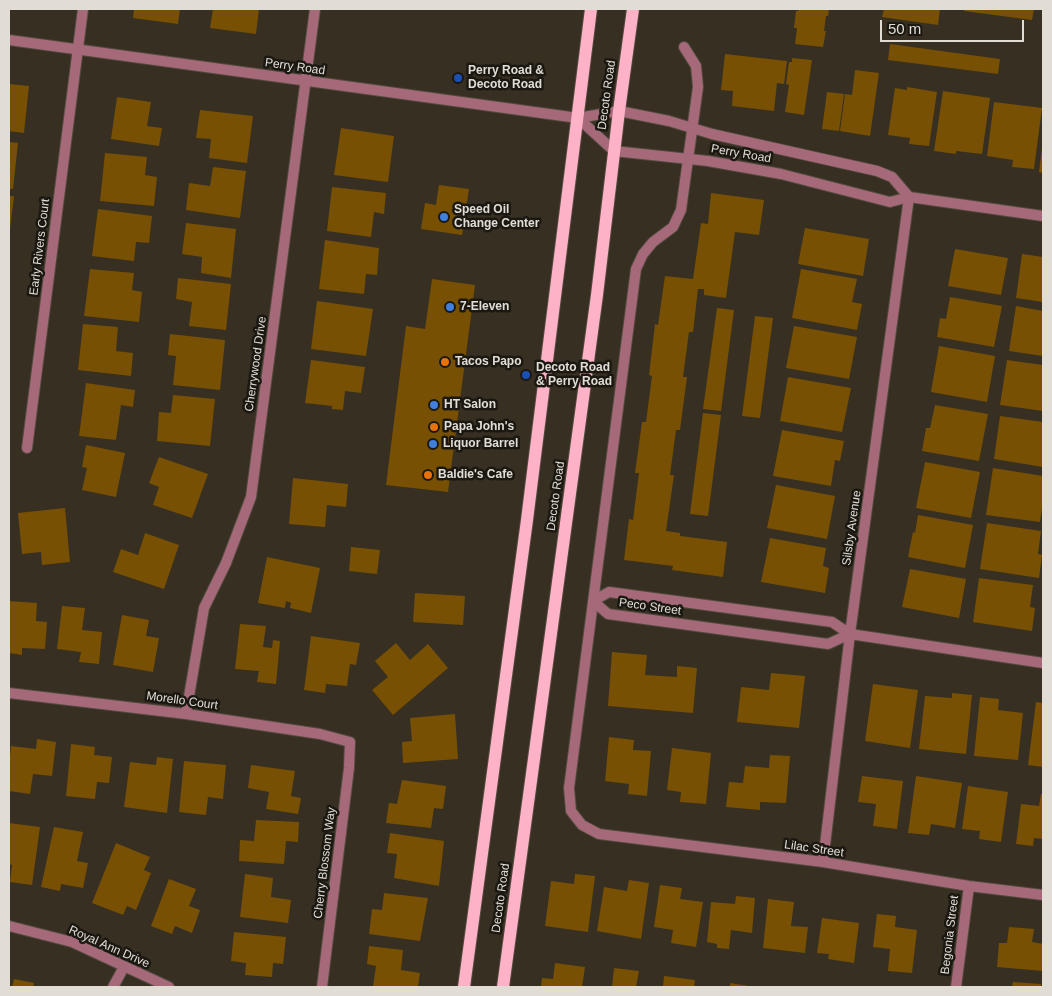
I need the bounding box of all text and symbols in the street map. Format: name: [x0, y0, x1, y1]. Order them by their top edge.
scale bar: [882, 10, 1026, 42]
text: 50 m: [888, 20, 921, 37]
street label: Perry Road: [264, 56, 326, 78]
street label: Decoto Road: [595, 59, 619, 131]
place label: Perry Road & Decoto Road: [468, 64, 544, 92]
marker: Perry Road & Decoto Road: [452, 72, 464, 84]
street label: Perry Road: [710, 142, 772, 166]
street label: Early Rivers Court: [27, 198, 53, 296]
place label: Speed Oil Change Center: [454, 203, 539, 231]
marker: Speed Oil Change Center: [438, 211, 450, 223]
place label: 7-Eleven: [460, 300, 509, 314]
marker: 7-Eleven: [444, 301, 456, 313]
street label: Cherrywood Drive: [242, 315, 270, 413]
place label: Tacos Papo: [455, 355, 521, 369]
marker: Tacos Papo: [439, 356, 451, 368]
place label: Decoto Road & Perry Road: [536, 361, 612, 389]
marker: Decoto Road & Perry Road: [520, 369, 532, 381]
place label: HT Salon: [444, 398, 496, 412]
marker: HT Salon: [428, 399, 440, 411]
place label: Papa John's: [444, 420, 514, 434]
marker: Papa John's: [428, 421, 440, 433]
place label: Liquor Barrel: [443, 437, 518, 451]
marker: Liquor Barrel: [427, 438, 439, 450]
street label: Decoto Road: [544, 460, 568, 532]
place label: Baldie's Cafe: [438, 468, 513, 482]
marker: Baldie's Cafe: [422, 469, 434, 481]
street label: Silsby Avenue: [840, 489, 864, 567]
street label: Peco Street: [618, 596, 682, 618]
street label: Morello Court: [145, 689, 219, 713]
street label: Cherry Blossom Way: [311, 806, 339, 920]
street label: Lilac Street: [783, 838, 845, 860]
street label: Decoto Road: [489, 862, 513, 934]
street label: Begonia Street: [938, 895, 962, 975]
street label: Royal Ann Drive: [66, 923, 152, 971]

